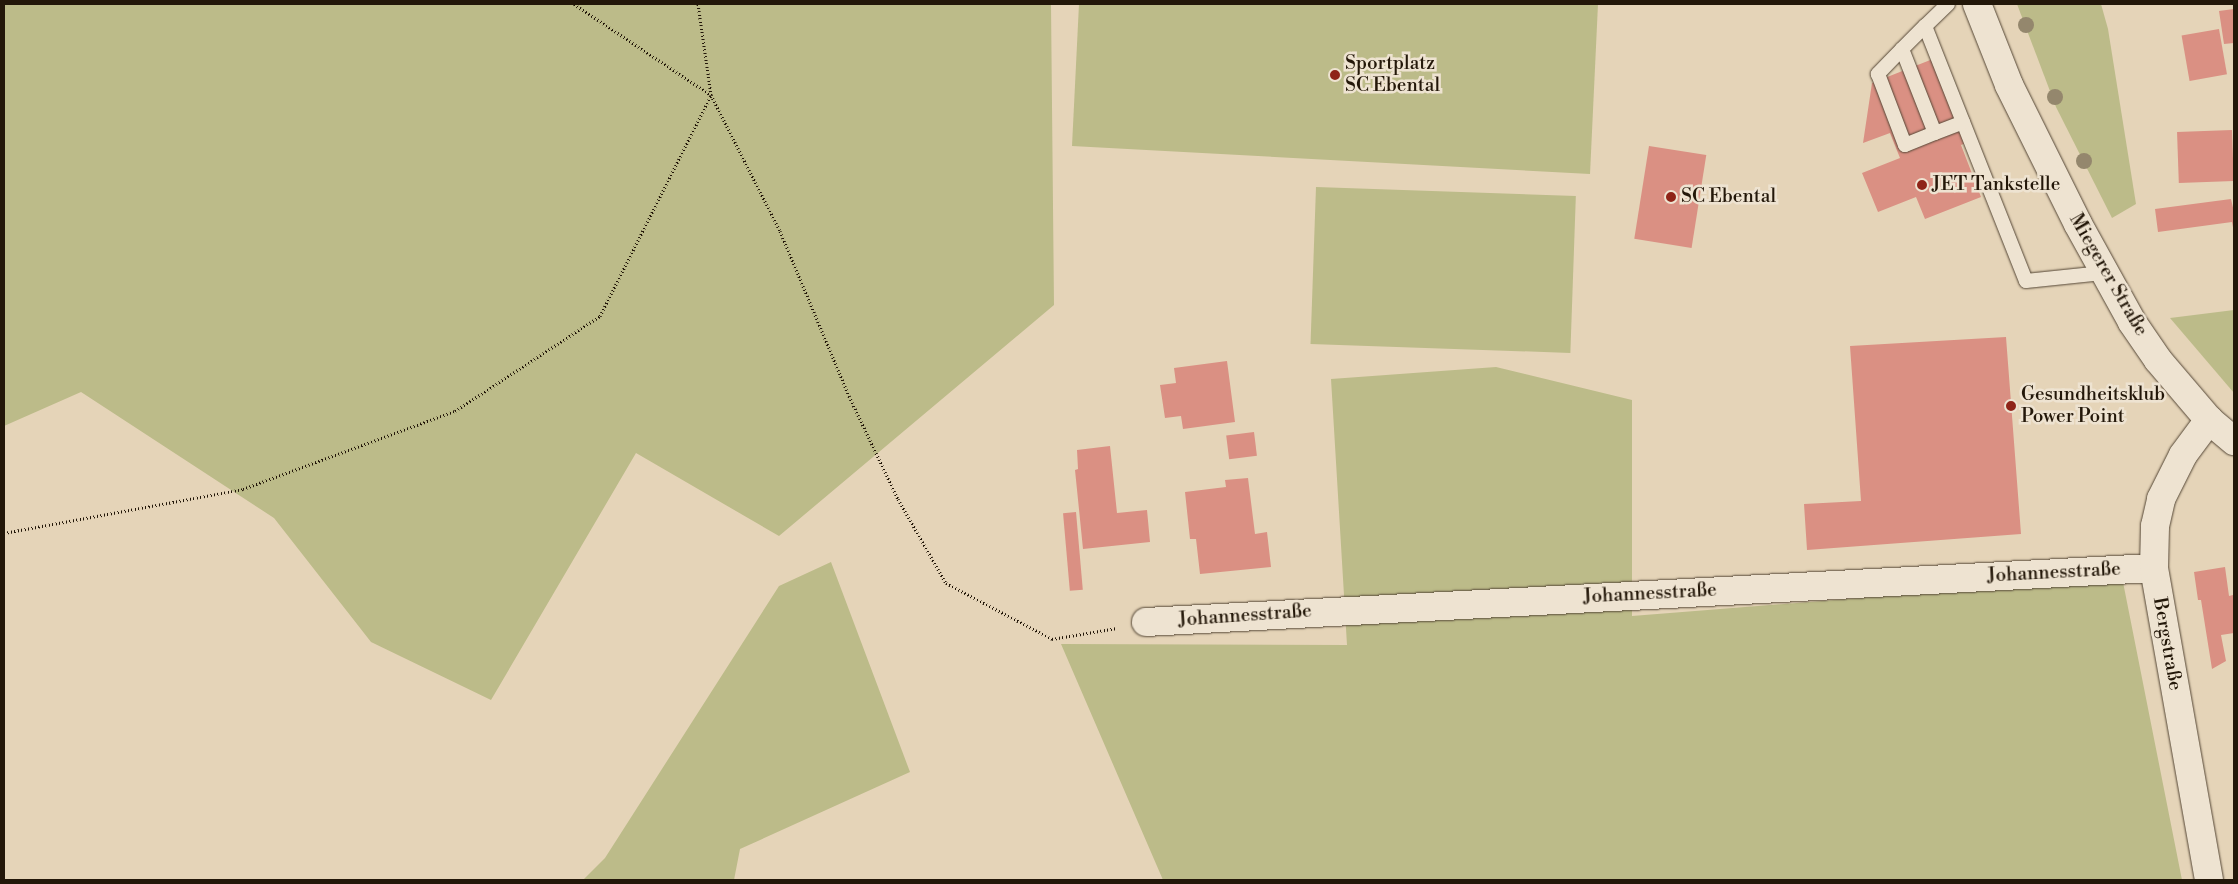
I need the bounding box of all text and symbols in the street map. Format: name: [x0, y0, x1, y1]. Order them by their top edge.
place label: Sportplatz SC Ebental: [1345, 53, 1440, 97]
marker: Sportplatz SC Ebental: [1329, 69, 1341, 81]
place label: JET Tankstelle: [1932, 174, 2060, 196]
marker: JET Tankstelle: [1916, 179, 1928, 191]
place label: SC Ebental: [1681, 186, 1776, 208]
marker: SC Ebental: [1665, 191, 1677, 203]
street label: Miegerer Straße: [2064, 210, 2152, 340]
place label: Gesundheitsklub Power Point: [2021, 384, 2165, 428]
marker: Gesundheitsklub Power Point: [2005, 400, 2017, 412]
street label: Johannesstraße: [1987, 558, 2121, 588]
street label: Johannesstraße: [1583, 579, 1717, 609]
street label: Bergstraße: [2148, 596, 2186, 692]
street label: Johannesstraße: [1178, 600, 1312, 632]

